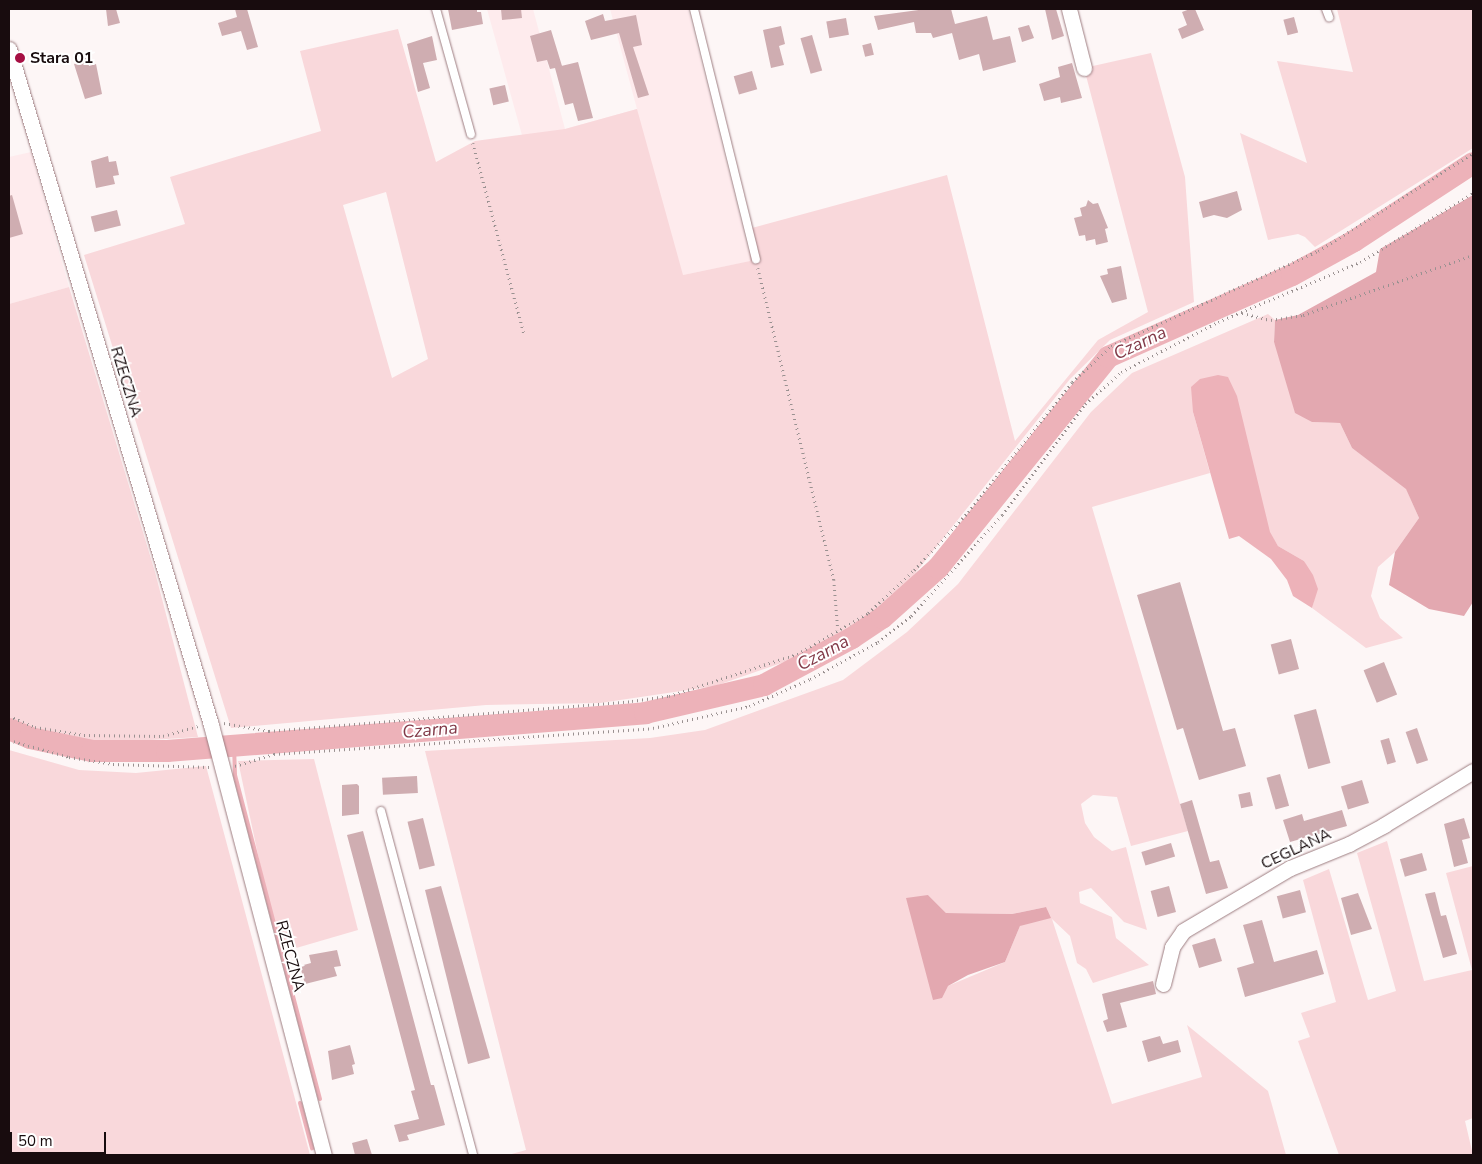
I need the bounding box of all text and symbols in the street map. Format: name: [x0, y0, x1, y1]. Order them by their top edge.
place label: Stara 01: [30, 48, 93, 68]
marker: Stara 01: [14, 52, 26, 64]
water label: Czarna: [1110, 321, 1170, 365]
street label: RZECZNA: [106, 344, 146, 420]
water label: Czarna: [793, 630, 853, 676]
water label: Czarna: [401, 717, 459, 743]
street label: CEGLANA: [1258, 824, 1334, 874]
street label: RZECZNA: [271, 918, 309, 994]
scale bar: [12, 1122, 109, 1154]
text: 50 m: [18, 1131, 53, 1151]

